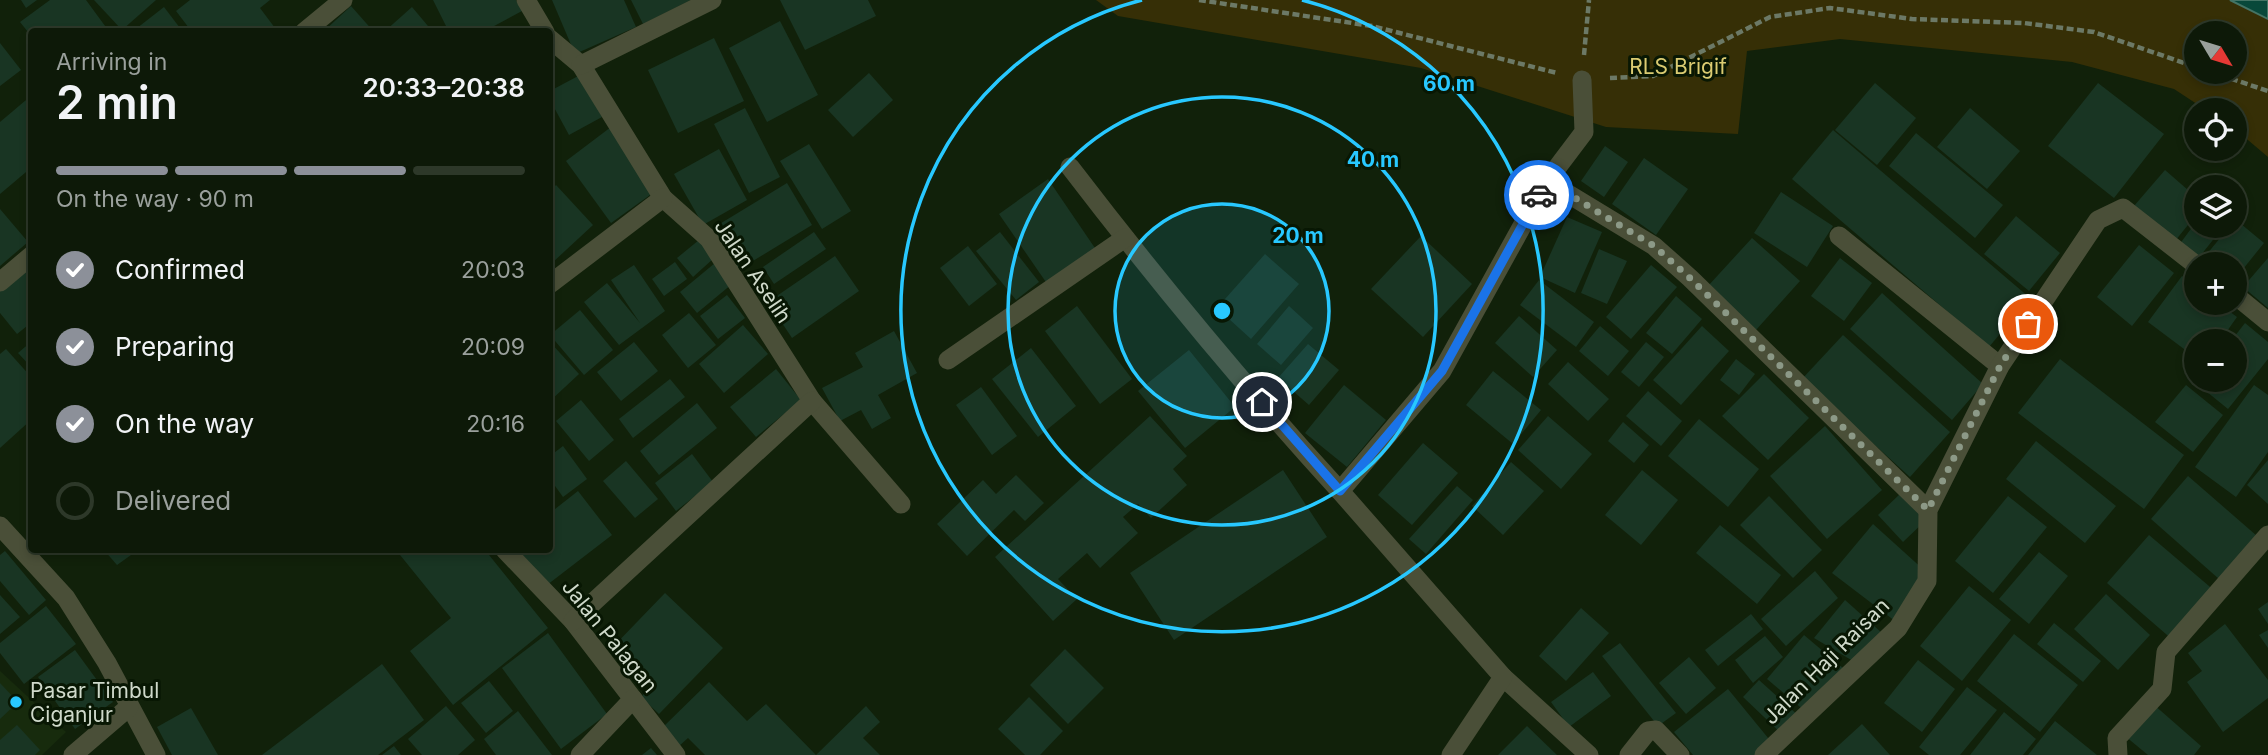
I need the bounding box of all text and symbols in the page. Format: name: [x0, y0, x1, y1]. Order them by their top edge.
north arrow: [2184, 21, 2247, 84]
map controls: [2184, 21, 2247, 392]
text: Arriving in: [56, 48, 167, 76]
park label: RLS Brigif: [1629, 54, 1727, 79]
text: 60 m: [1423, 71, 1475, 96]
text: 20:33–20:38: [362, 72, 525, 103]
text: 2 min: [56, 74, 178, 130]
button: locate: [2184, 98, 2247, 161]
text: 40 m: [1347, 147, 1399, 172]
courier: [1504, 160, 1574, 230]
button: layers: [2184, 175, 2247, 238]
icon: car: [1520, 176, 1558, 214]
text: On the way · 90 m: [56, 185, 254, 213]
street label: Jalan Aselih: [709, 215, 797, 327]
text: 20 m: [1272, 223, 1324, 248]
icon: check: [56, 251, 94, 289]
button: +: [2184, 252, 2247, 315]
text: Confirmed: [115, 254, 245, 285]
text: 20:03: [461, 256, 525, 284]
pin: [1998, 294, 2058, 354]
centre of rings: [1210, 299, 1234, 323]
icon: bag: [2009, 305, 2047, 343]
icon: check: [56, 328, 94, 366]
button: −: [2184, 329, 2247, 392]
text: Preparing: [115, 331, 235, 362]
text: 20:09: [461, 333, 525, 361]
pin: [1232, 372, 1292, 432]
icon: home: [1243, 383, 1281, 421]
icon: check: [56, 405, 94, 443]
text: On the way: [115, 408, 254, 439]
text: 20:16: [466, 410, 525, 438]
text: Delivered: [115, 485, 231, 516]
street label: Jalan Palagan: [557, 574, 663, 698]
street label: Jalan Haji Raisan: [1758, 593, 1894, 729]
place label: Pasar Timbul Ciganjur: [30, 678, 159, 727]
marker: Pasar Timbul Ciganjur: [8, 694, 24, 710]

